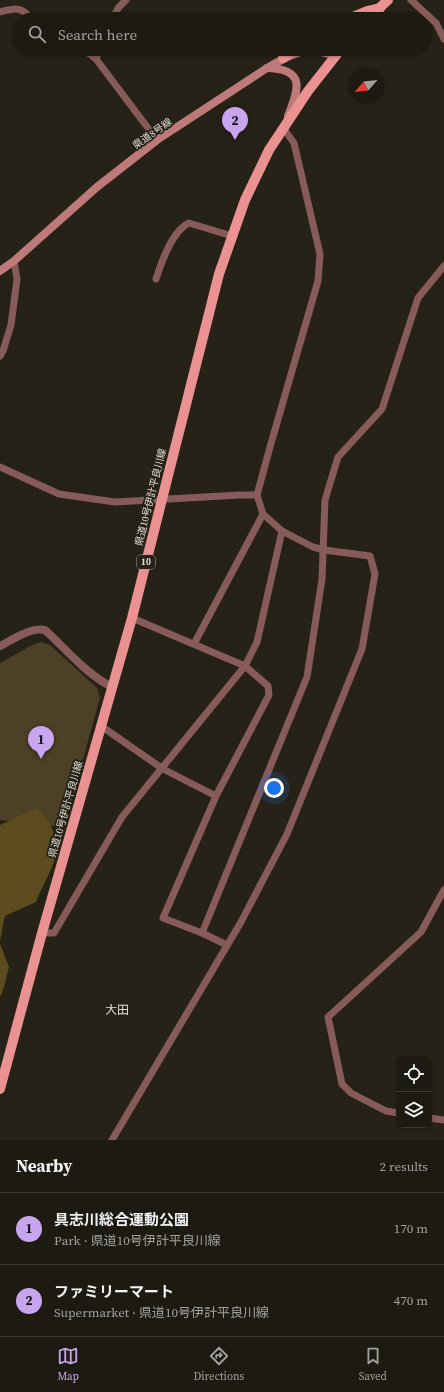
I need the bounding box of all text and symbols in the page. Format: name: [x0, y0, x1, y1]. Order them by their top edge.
search box: [12, 12, 432, 56]
icon: search: [26, 23, 48, 45]
text: Search here: [58, 24, 137, 45]
north arrow: [348, 68, 384, 104]
pin: 2: [222, 107, 248, 140]
street label: 県道8号線: [130, 115, 174, 152]
street label: 県道10号伊計平良川線: [132, 447, 169, 547]
road number: 10: [137, 555, 155, 569]
pin: 1: [28, 726, 54, 759]
street label: 県道10号伊計平良川線: [45, 759, 86, 859]
your location: [264, 778, 284, 798]
district label: 大田: [105, 1002, 129, 1018]
map controls: [396, 1056, 432, 1128]
button: locate: [396, 1056, 432, 1092]
button: layers: [396, 1092, 432, 1128]
text: Nearby: [16, 1154, 72, 1178]
text: 2 results: [380, 1158, 428, 1175]
text: 具志川総合運動公園: [54, 1209, 189, 1230]
text: 1: [25, 1220, 33, 1237]
text: 170 m: [394, 1220, 428, 1237]
text: Park · 県道10号伊計平良川線: [54, 1232, 221, 1249]
text: ファミリーマート: [54, 1281, 174, 1302]
text: 2: [25, 1292, 33, 1309]
text: 470 m: [394, 1292, 428, 1309]
text: Supermarket · 県道10号伊計平良川線: [54, 1304, 269, 1321]
tab: Map: [57, 1345, 79, 1384]
tab: Directions: [193, 1345, 244, 1384]
tab: Saved: [359, 1345, 387, 1384]

